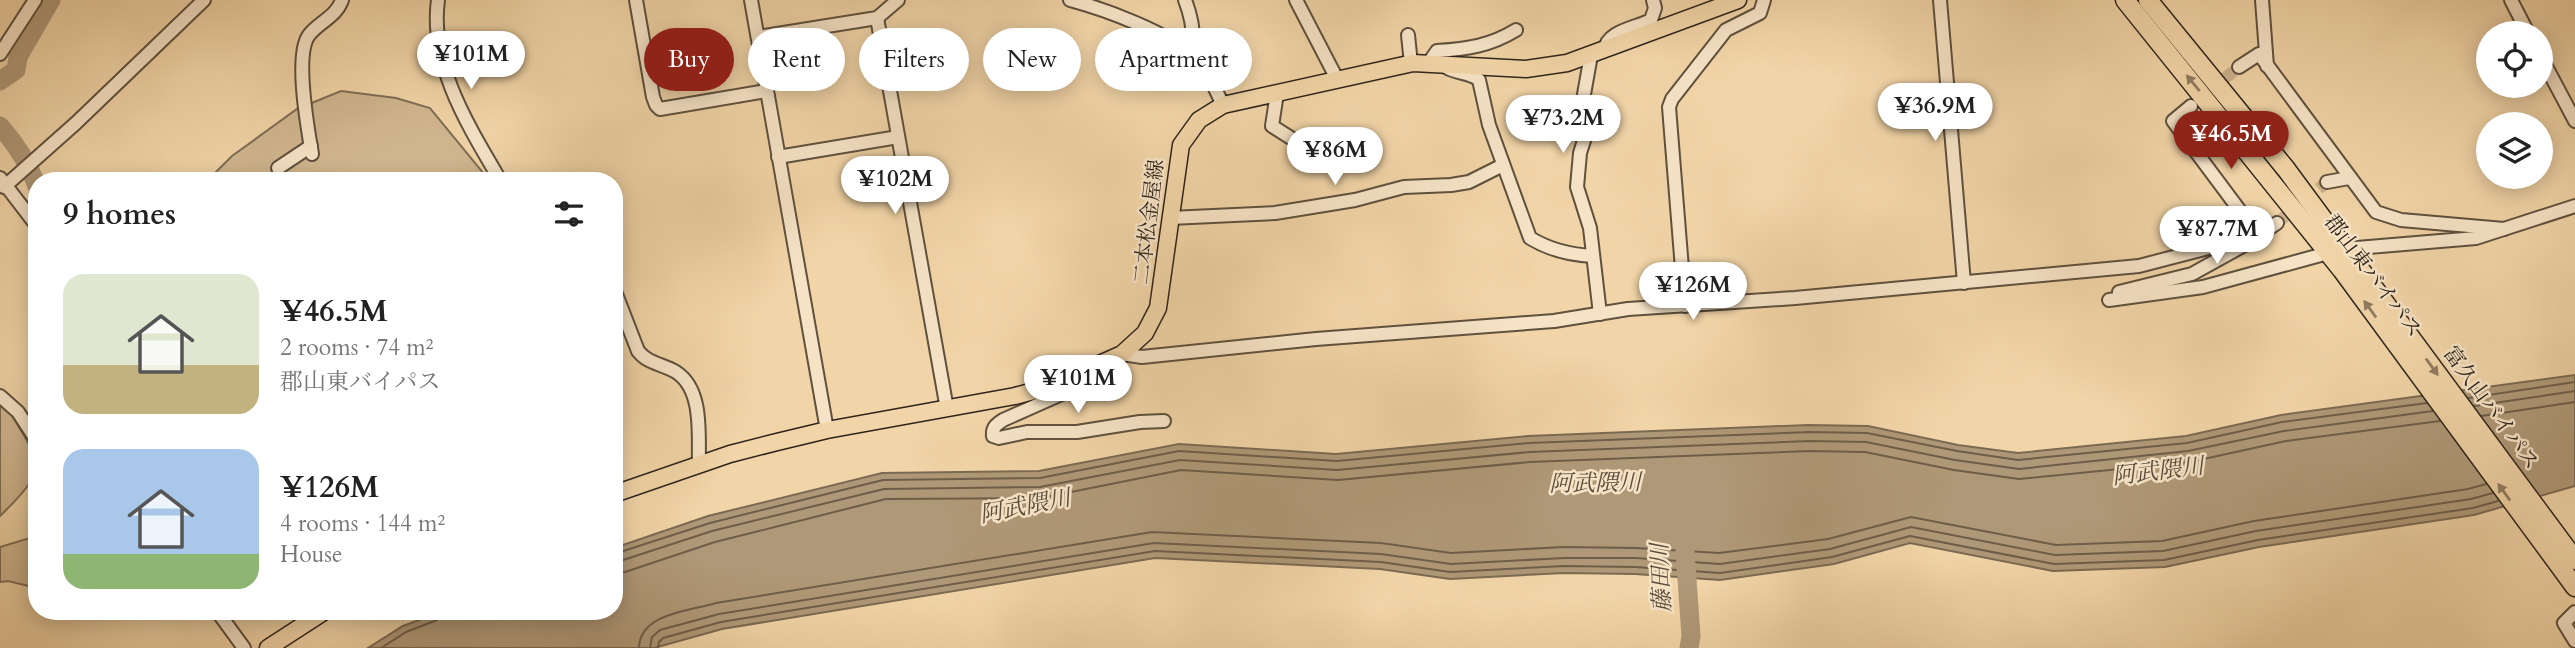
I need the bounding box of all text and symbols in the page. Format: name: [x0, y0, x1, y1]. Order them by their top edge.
map controls: [2476, 21, 2553, 189]
button: locate: [2476, 21, 2553, 98]
chip: Buy: [644, 28, 734, 91]
chip: Rent: [748, 28, 845, 91]
chip: Filters: [859, 28, 969, 91]
chip: New: [983, 28, 1081, 91]
chip: Apartment: [1095, 28, 1252, 91]
pin: ¥101M: [422, 32, 520, 91]
text: ¥101M: [433, 38, 509, 69]
one-way arrow: [2185, 74, 2200, 92]
pin: ¥36.9M: [1878, 83, 1992, 143]
text: ¥36.9M: [1894, 90, 1976, 121]
pin: ¥73.2M: [1506, 96, 1620, 155]
text: ¥73.2M: [1522, 102, 1604, 133]
pin: ¥46.5M: [2174, 111, 2288, 171]
button: layers: [2476, 112, 2553, 189]
text: ¥46.5M: [2190, 118, 2272, 149]
pin: ¥86M: [1294, 128, 1376, 187]
text: ¥86M: [1303, 134, 1367, 165]
pin: ¥102M: [846, 156, 944, 216]
street label: 二本松金屋線: [1127, 158, 1171, 286]
text: ¥102M: [857, 163, 933, 194]
text: 9 homes: [63, 194, 176, 235]
icon: filters: [550, 195, 588, 233]
pin: ¥87.7M: [2160, 206, 2274, 266]
street label: 郡山東バイパス: [2317, 209, 2429, 343]
text: ¥87.7M: [2176, 213, 2258, 244]
pin: ¥126M: [1644, 262, 1742, 322]
text: ¥126M: [1655, 269, 1731, 300]
text: ¥46.5M: [280, 291, 388, 332]
one-way arrow: [2363, 300, 2377, 318]
icon: home: [119, 302, 203, 386]
text: 2 rooms · 74 m²: [280, 332, 433, 363]
street label: 富久山バイパス: [2436, 340, 2546, 476]
pin: ¥101M: [1029, 356, 1127, 415]
one-way arrow: [2425, 358, 2439, 376]
text: ¥101M: [1040, 362, 1116, 393]
text: 郡山東バイパス: [280, 366, 441, 397]
water label: 阿武隈川: [2110, 450, 2209, 492]
text: ¥126M: [280, 467, 379, 508]
water label: 阿武隈川: [1549, 467, 1644, 499]
icon: home: [119, 477, 203, 561]
water label: 阿武隈川: [977, 481, 1076, 530]
one-way arrow: [2497, 484, 2512, 502]
text: 4 rooms · 144 m²: [280, 508, 445, 539]
text: House: [280, 539, 342, 570]
water label: 藤田川: [1644, 540, 1678, 613]

